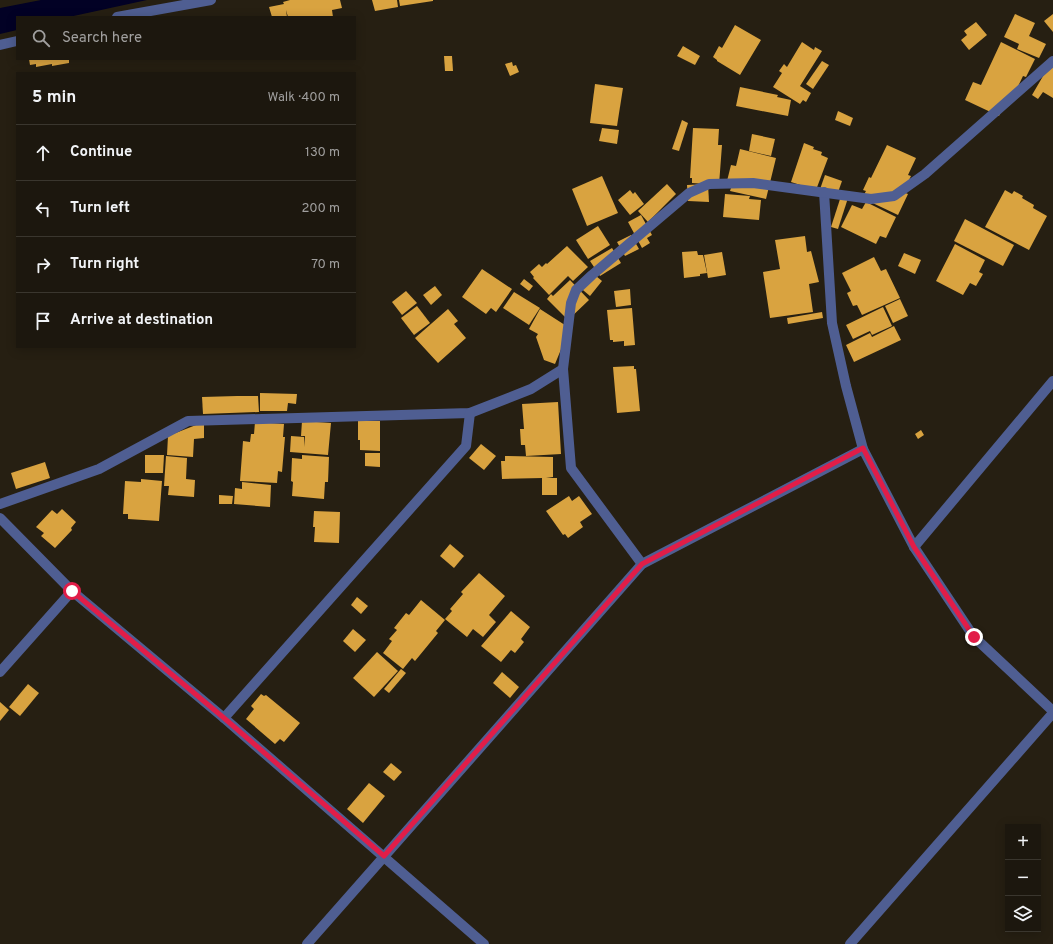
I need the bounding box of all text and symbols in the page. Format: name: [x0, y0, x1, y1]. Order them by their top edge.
search box: [16, 16, 356, 60]
icon: search: [30, 27, 52, 49]
text: Search here: [62, 29, 142, 48]
text: 5 min: [32, 87, 76, 109]
text: Walk · 400 m: [267, 90, 340, 106]
icon: ahead: [32, 142, 54, 164]
text: Continue: [70, 143, 132, 162]
text: 130 m: [305, 145, 340, 161]
icon: left: [32, 198, 54, 220]
text: Turn left: [70, 199, 130, 218]
text: 200 m: [301, 201, 340, 217]
icon: right: [32, 254, 54, 276]
text: Turn right: [70, 255, 139, 274]
text: 70 m: [311, 257, 340, 273]
icon: arrive: [32, 310, 54, 332]
text: Arrive at destination: [70, 311, 213, 330]
route start: [63, 582, 81, 600]
route end: [965, 628, 983, 646]
map controls: [1005, 824, 1041, 932]
button: +: [1005, 824, 1041, 860]
button: −: [1005, 860, 1041, 896]
button: layers: [1005, 896, 1041, 932]

